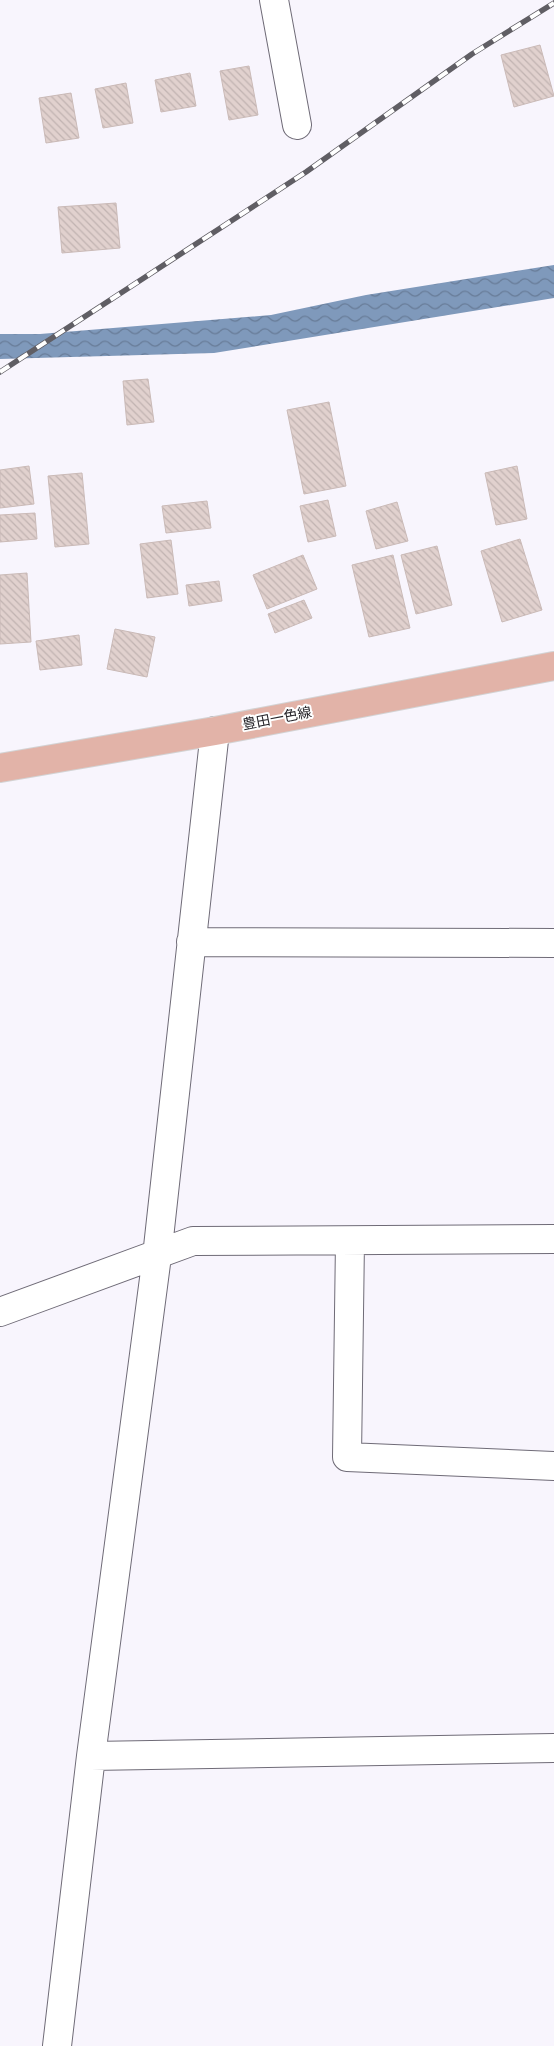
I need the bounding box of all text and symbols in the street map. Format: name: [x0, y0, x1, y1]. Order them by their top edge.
street label: 豊田一色線: [241, 703, 313, 735]

